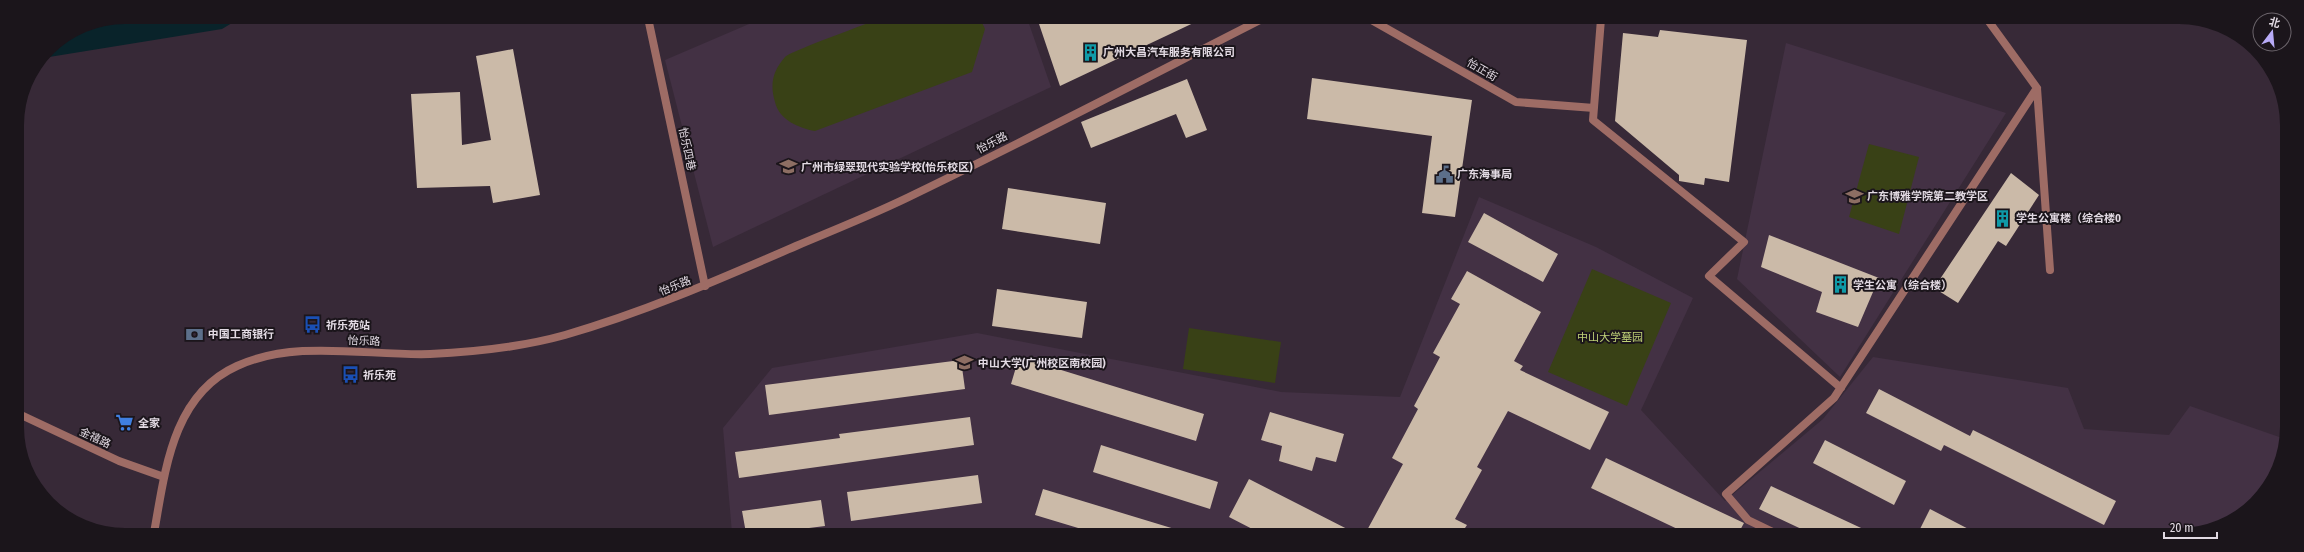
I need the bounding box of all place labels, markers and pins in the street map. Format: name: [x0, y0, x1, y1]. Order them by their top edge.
building icon: 广州大昌汽车服务有限公司: [1080, 42, 1100, 62]
place label: 广州大昌汽车服务有限公司: [1103, 46, 1235, 59]
school or university icon: 广州市绿翠现代实验学校(怡乐校区): [778, 157, 798, 177]
place label: 广州市绿翠现代实验学校(怡乐校区): [801, 161, 973, 174]
public building icon: 广东海事局: [1434, 164, 1454, 184]
place label: 广东海事局: [1457, 168, 1512, 181]
school or university icon: 广东博雅学院第二教学区: [1844, 186, 1864, 206]
place label: 广东博雅学院第二教学区: [1867, 190, 1988, 203]
building icon: 学生公寓楼（综合楼0: [1993, 208, 2013, 228]
place label: 学生公寓楼（综合楼0: [2016, 212, 2121, 225]
building icon: 学生公寓（综合楼）: [1830, 275, 1850, 295]
place label: 学生公寓（综合楼）: [1853, 279, 1952, 292]
bus stop icon: 祈乐苑站: [303, 315, 323, 335]
place label: 祈乐苑站: [326, 319, 370, 332]
bank icon: 中国工商银行: [185, 324, 205, 344]
place label: 中国工商银行: [208, 328, 274, 341]
school or university icon: 中山大学(广州校区南校园): [955, 353, 975, 373]
place label: 中山大学(广州校区南校园): [978, 357, 1106, 370]
bus stop icon: 祈乐苑: [340, 365, 360, 385]
place label: 祈乐苑: [363, 369, 396, 382]
supermarket icon: 全家: [115, 413, 135, 433]
place label: 全家: [138, 417, 160, 430]

